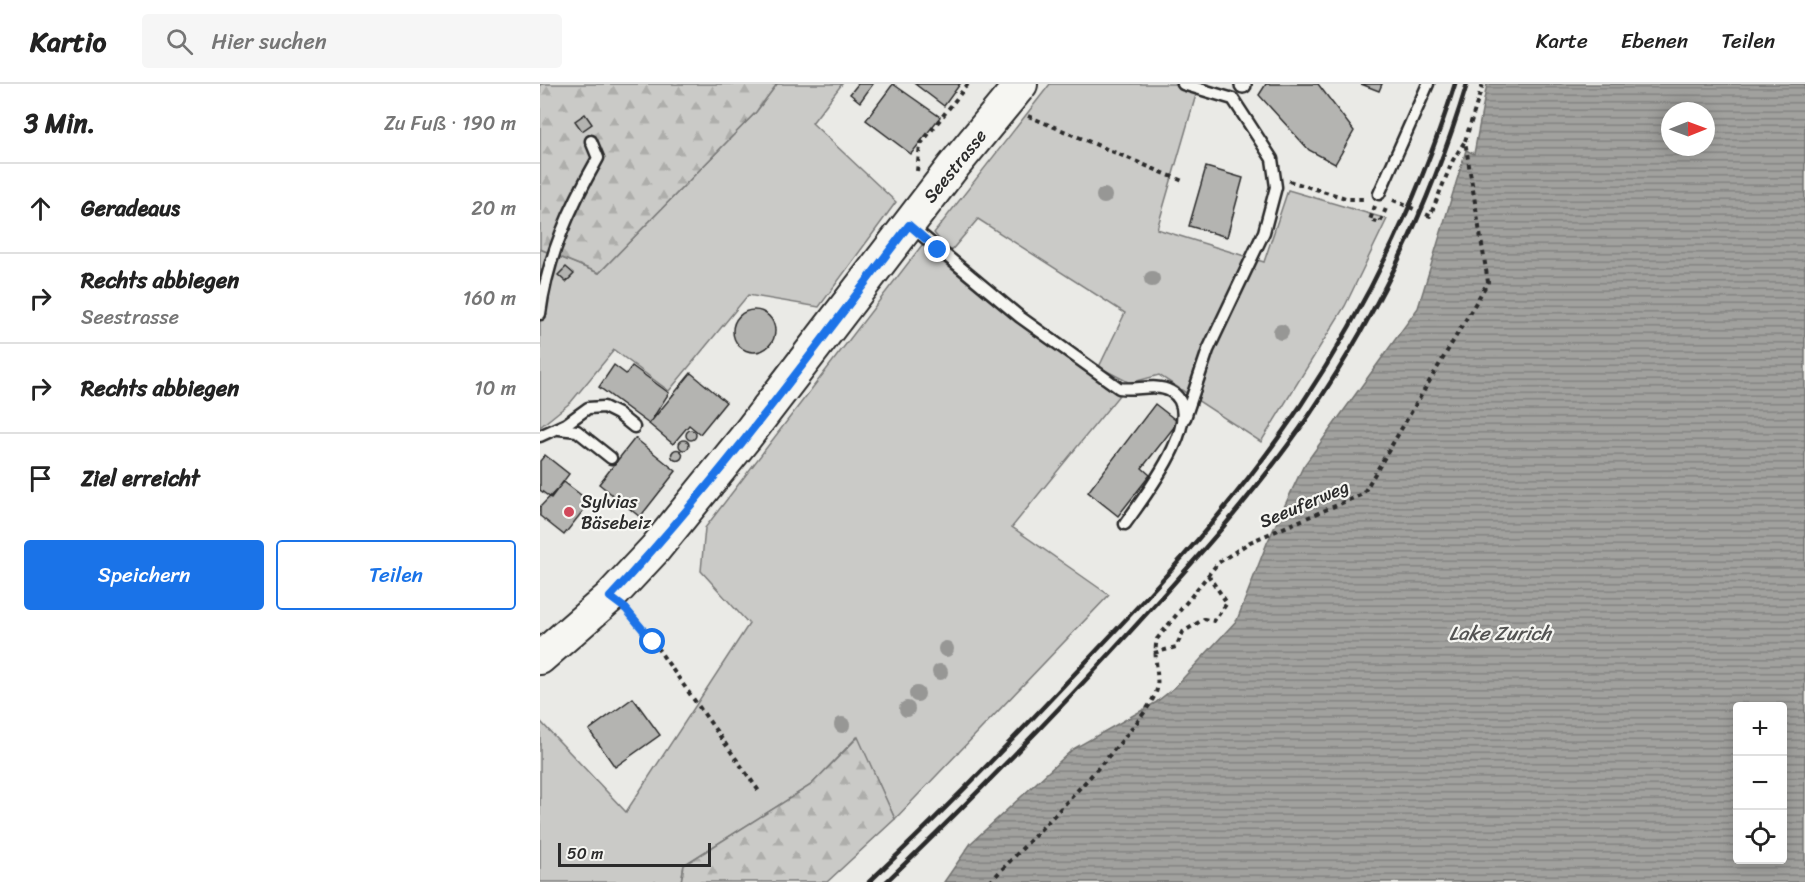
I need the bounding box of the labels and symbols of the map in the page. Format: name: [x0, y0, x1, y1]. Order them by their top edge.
north arrow: [1661, 102, 1715, 156]
street label: Seestrasse: [915, 122, 995, 210]
route end: [924, 236, 950, 262]
street label: Seeuferweg: [1254, 471, 1354, 537]
place label: Sylvias Bäsebeiz: [581, 486, 652, 539]
marker: Sylvias Bäsebeiz: [562, 505, 576, 519]
water label: Lake Zurich: [1449, 616, 1552, 651]
route start: [639, 628, 665, 654]
scale bar: [558, 840, 711, 868]

